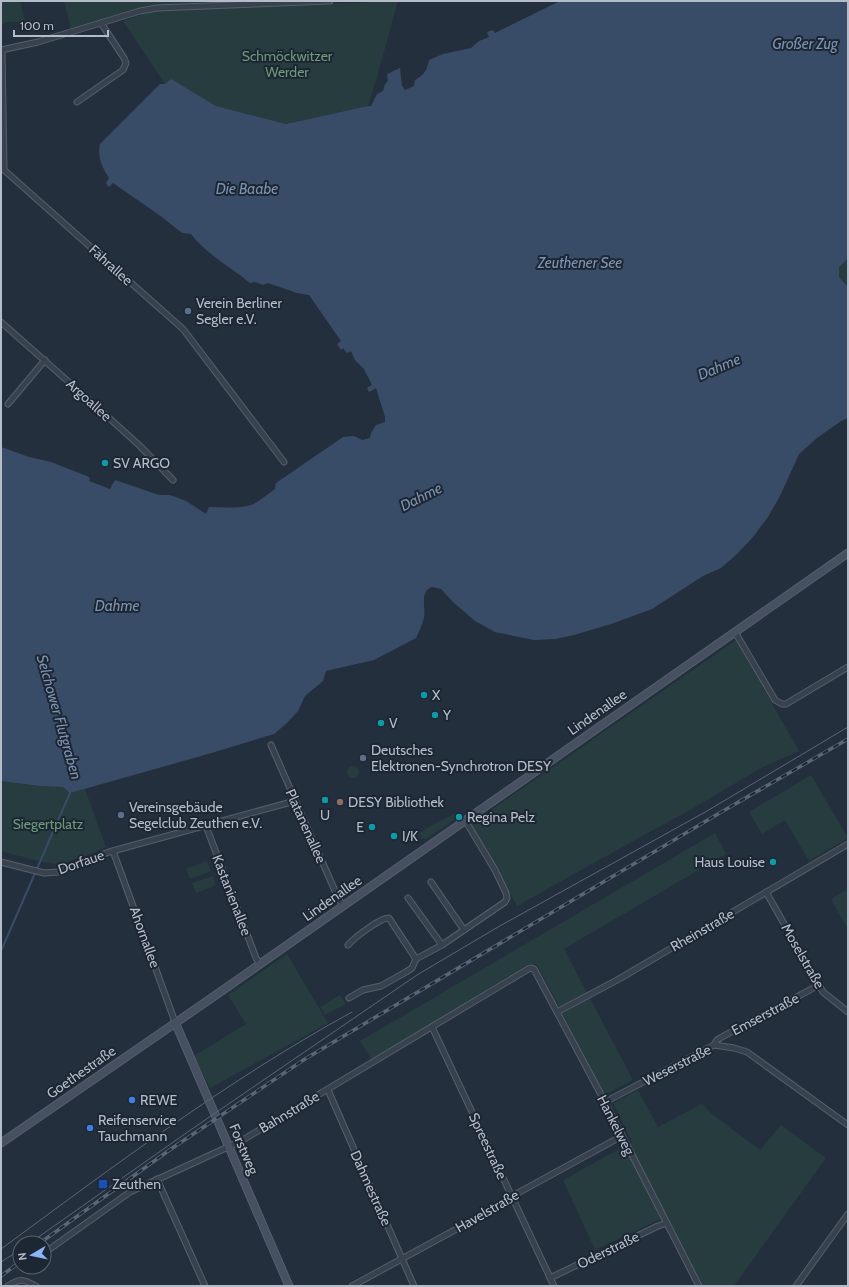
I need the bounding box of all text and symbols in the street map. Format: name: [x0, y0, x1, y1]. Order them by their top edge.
scale bar: [14, 12, 108, 38]
text: 100 m: [20, 18, 54, 33]
water label: Großer Zug: [772, 35, 839, 53]
park label: Schmöckwitzer Werder: [242, 47, 333, 81]
water label: Die Baabe: [216, 180, 278, 198]
street label: Fährallee: [85, 241, 137, 289]
water label: Zeuthener See: [537, 254, 622, 272]
place label: Verein Berliner Segler e.V.: [196, 294, 282, 328]
marker: Verein Berliner Segler e.V.: [183, 306, 193, 316]
water label: Dahme: [695, 350, 743, 384]
street label: Argoallee: [62, 375, 116, 425]
place label: SV ARGO: [113, 454, 170, 472]
marker: SV ARGO: [100, 458, 110, 468]
water label: Dahme: [397, 479, 445, 515]
water label: Dahme: [95, 597, 139, 615]
water label: Selchower Flutgraben: [33, 653, 85, 781]
street label: Lindenallee: [564, 685, 630, 739]
place label: X: [432, 686, 441, 704]
marker: X: [419, 690, 429, 700]
place label: Y: [442, 706, 452, 724]
marker: Y: [430, 710, 440, 720]
place label: V: [389, 714, 398, 732]
marker: V: [376, 718, 386, 728]
place label: Deutsches Elektronen-Synchrotron DESY: [371, 741, 552, 775]
marker: Deutsches Elektronen-Synchrotron DESY: [358, 753, 368, 763]
street label: Platanenallee: [282, 786, 330, 866]
place label: DESY Bibliothek: [348, 793, 445, 811]
marker: U: [320, 795, 330, 805]
marker: DESY Bibliothek: [335, 797, 345, 807]
place label: Vereinsgebäude Segelclub Zeuthen e.V.: [129, 798, 262, 832]
place label: U: [320, 806, 330, 824]
place label: Regina Pelz: [467, 808, 536, 826]
marker: Vereinsgebäude Segelclub Zeuthen e.V.: [116, 810, 126, 820]
marker: Regina Pelz: [454, 812, 464, 822]
park label: Siegertplatz: [13, 815, 84, 833]
place label: E: [356, 818, 364, 836]
marker: E: [367, 822, 377, 832]
place label: I/K: [402, 827, 418, 845]
marker: I/K: [389, 831, 399, 841]
street label: Dorfaue: [55, 846, 107, 878]
street label: Kastanienallee: [208, 852, 256, 938]
place label: Haus Louise: [694, 853, 765, 871]
marker: Haus Louise: [768, 857, 778, 867]
street label: Lindenallee: [299, 871, 365, 925]
street label: Ahornallee: [126, 904, 164, 970]
street label: Rheinstraße: [667, 905, 737, 955]
street label: Moselstraße: [777, 920, 829, 992]
street label: Emserstraße: [728, 989, 802, 1039]
street label: Weserstraße: [640, 1040, 714, 1090]
street label: Goethestraße: [43, 1042, 119, 1102]
street label: Bahnstraße: [256, 1087, 322, 1137]
place label: REWE: [140, 1091, 177, 1109]
street label: Hankelweg: [593, 1092, 639, 1159]
marker: REWE: [127, 1095, 137, 1105]
street label: Spreestraße: [465, 1110, 511, 1182]
place label: Reifenservice Tauchmann: [98, 1111, 176, 1145]
street label: Forstweg: [225, 1121, 263, 1178]
marker: Reifenservice Tauchmann: [85, 1123, 95, 1133]
street label: Dahmestraße: [346, 1148, 396, 1228]
place label: Zeuthen: [112, 1175, 161, 1193]
marker: Zeuthen: [97, 1178, 109, 1190]
street label: Havelstraße: [452, 1186, 522, 1236]
street label: Oderstraße: [574, 1227, 642, 1273]
north arrow: [12, 1235, 52, 1275]
text: N: [15, 1252, 30, 1262]

